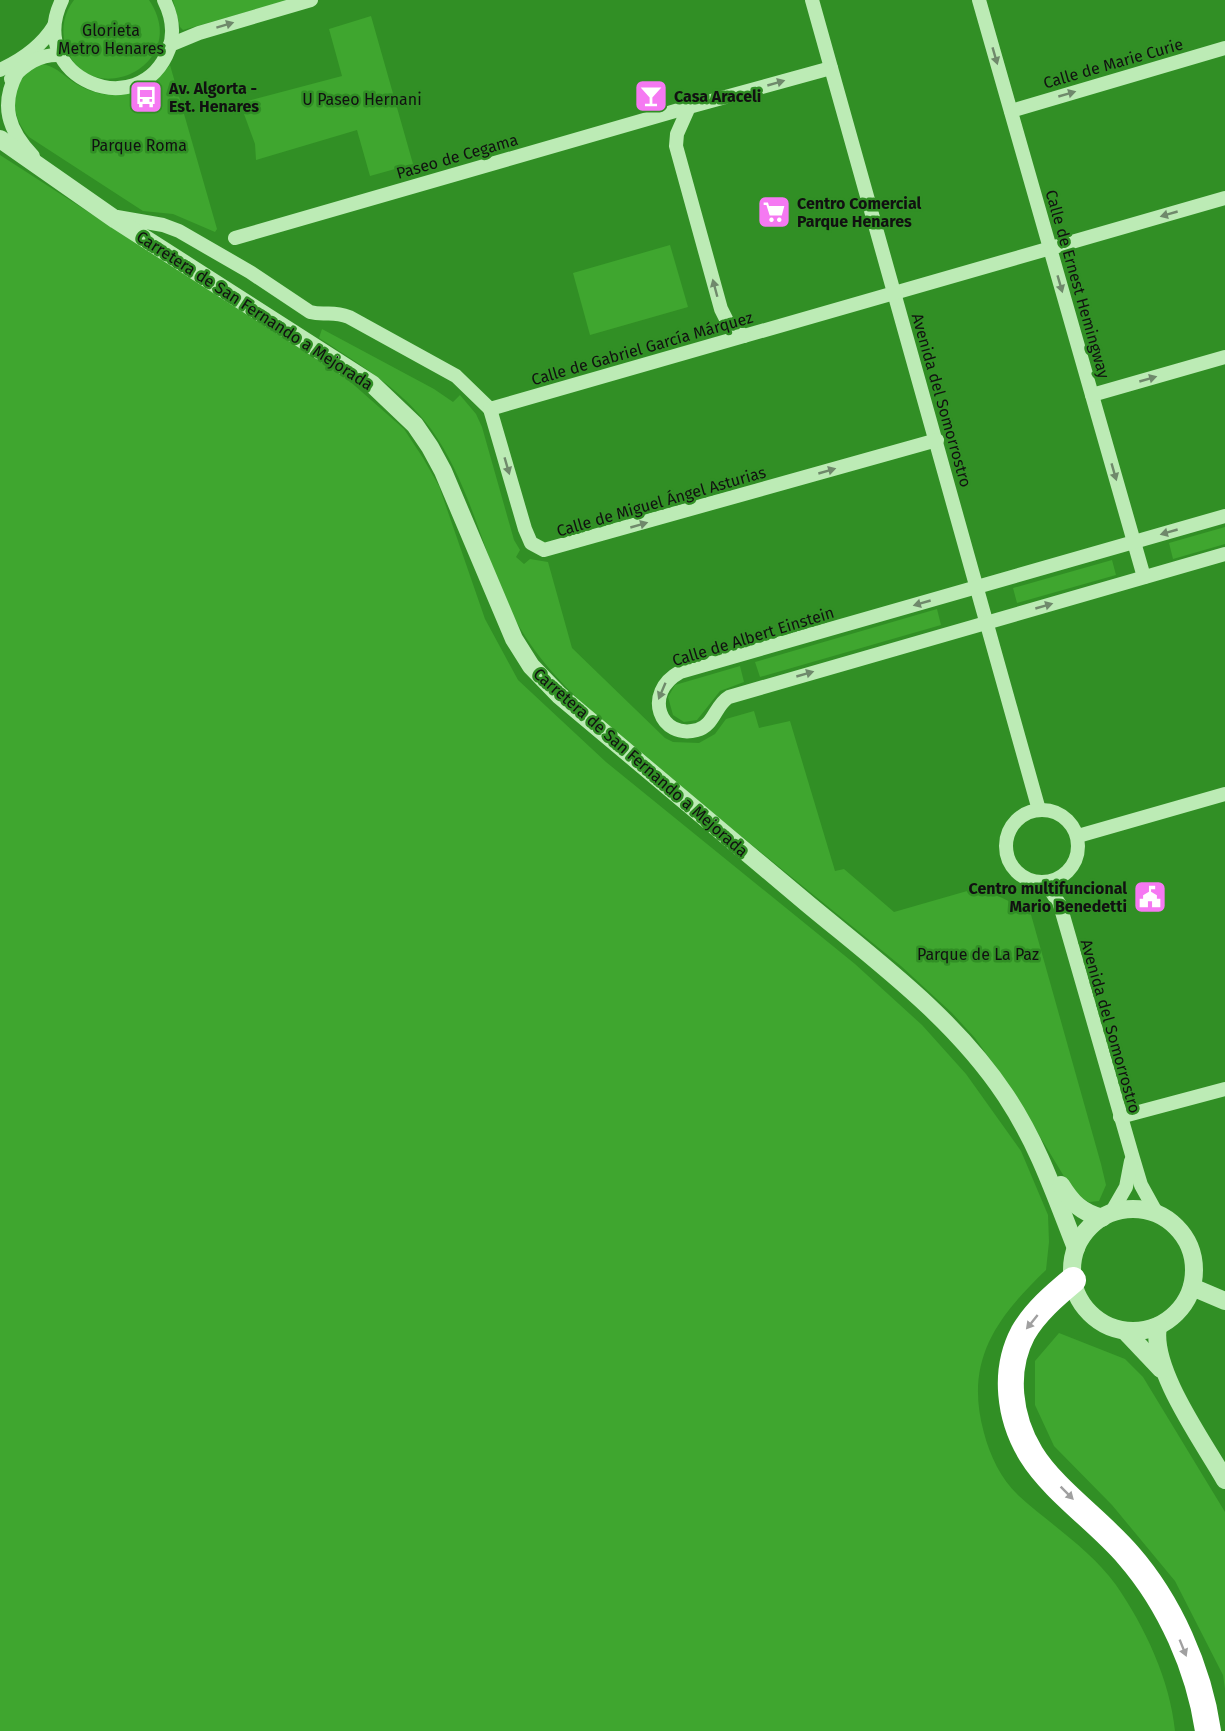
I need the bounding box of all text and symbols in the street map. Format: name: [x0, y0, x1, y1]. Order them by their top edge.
one-way arrow: [216, 20, 234, 29]
park label: Glorieta Metro Henares: [58, 21, 164, 58]
street label: Calle de Marie Curie: [1041, 34, 1185, 93]
one-way arrow: [991, 47, 1000, 65]
bar icon: Casa Araceli: [633, 78, 669, 114]
one-way arrow: [767, 78, 785, 87]
bus stop icon: Av. Algorta - Est. Henares: [128, 79, 164, 115]
place label: Av. Algorta - Est. Henares: [168, 79, 259, 116]
place label: Casa Araceli: [674, 87, 761, 106]
one-way arrow: [1058, 89, 1076, 98]
park label: U Paseo Hernani: [302, 90, 422, 109]
street label: Paseo de Cegama: [394, 130, 520, 183]
park label: Parque Roma: [91, 136, 187, 155]
street label: Calle de Ernest Hemingway: [1041, 188, 1114, 381]
supermarket icon: Centro Comercial Parque Henares: [756, 194, 792, 230]
place label: Centro Comercial Parque Henares: [797, 194, 921, 231]
one-way arrow: [1160, 210, 1178, 219]
street label: Carretera de San Fernando a Mejorada: [133, 227, 376, 394]
one-way arrow: [1056, 275, 1066, 293]
one-way arrow: [710, 279, 719, 297]
street label: Calle de Gabriel García Márquez: [529, 308, 755, 389]
street label: Avenida del Somorrostro: [908, 311, 975, 489]
one-way arrow: [1140, 374, 1158, 383]
one-way arrow: [503, 457, 512, 475]
street label: Calle de Miguel Ángel Asturias: [554, 461, 768, 541]
one-way arrow: [1110, 463, 1119, 481]
one-way arrow: [818, 466, 836, 476]
one-way arrow: [630, 520, 648, 529]
one-way arrow: [1160, 528, 1178, 537]
one-way arrow: [913, 599, 931, 608]
one-way arrow: [1035, 601, 1053, 610]
street label: Calle de Albert Einstein: [670, 603, 836, 670]
street label: Carretera de San Fernando a Mejorada: [530, 664, 752, 861]
one-way arrow: [796, 669, 814, 679]
one-way arrow: [657, 683, 667, 701]
place label: Centro multifuncional Mario Benedetti: [969, 879, 1127, 916]
public building icon: Centro multifuncional Mario Benedetti: [1132, 879, 1168, 915]
street label: Avenida del Somorrostro: [1077, 937, 1144, 1115]
park label: Parque de La Paz: [917, 945, 1039, 964]
one-way arrow: [1026, 1314, 1038, 1329]
one-way arrow: [1060, 1486, 1074, 1500]
one-way arrow: [1178, 1639, 1188, 1657]

